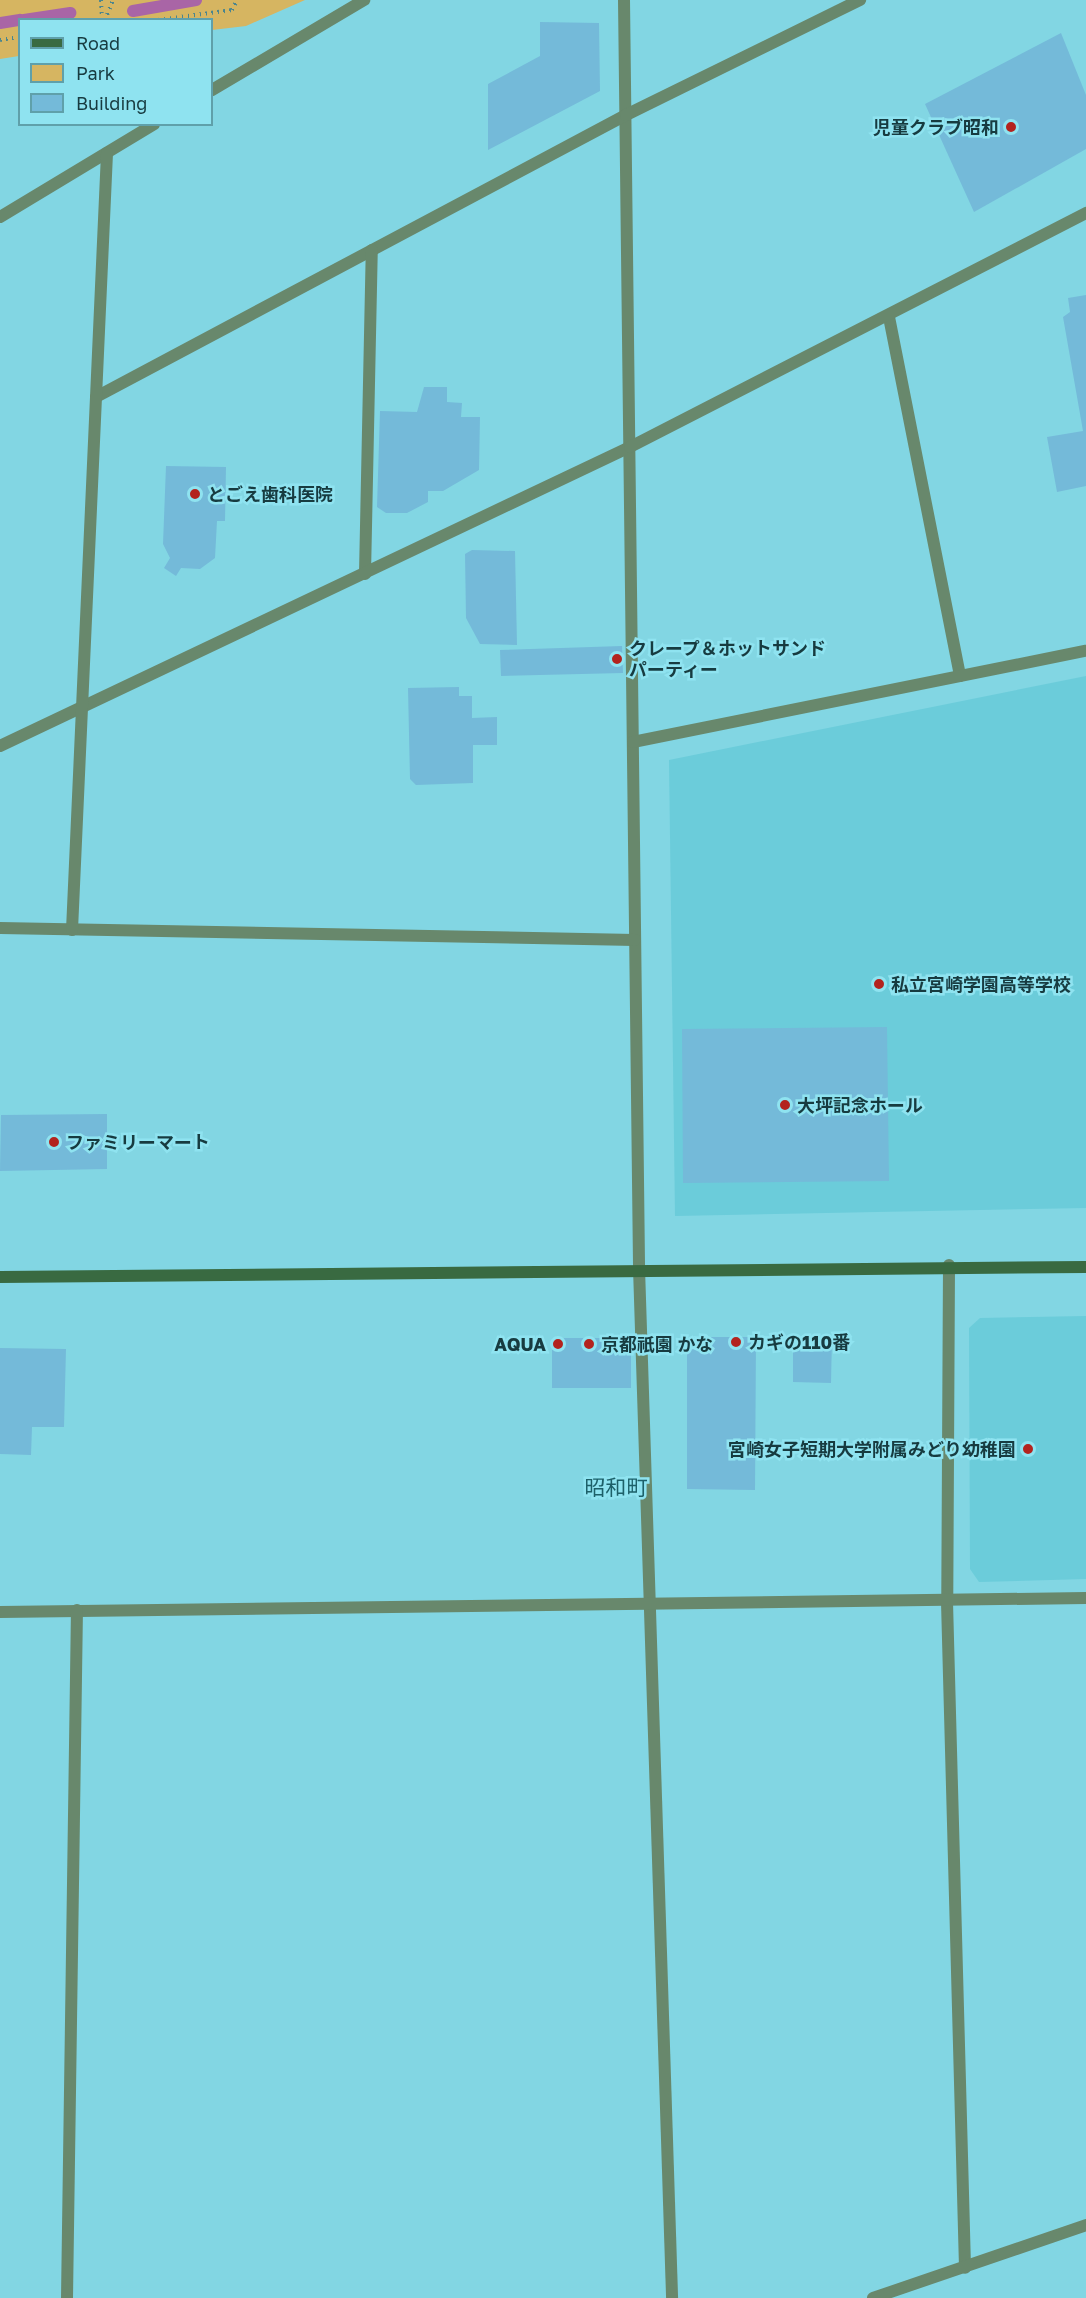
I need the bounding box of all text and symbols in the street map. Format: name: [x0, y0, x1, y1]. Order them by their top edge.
legend: [18, 18, 213, 126]
text: Road: [76, 32, 120, 54]
text: Park: [76, 62, 115, 84]
text: Building: [76, 92, 147, 114]
place label: 児童クラブ昭和: [873, 116, 999, 138]
marker: 児童クラブ昭和: [1004, 120, 1018, 134]
place label: とごえ歯科医院: [207, 483, 333, 505]
marker: とごえ歯科医院: [188, 487, 202, 501]
place label: クレープ＆ホットサンド パーティー: [629, 638, 827, 680]
marker: クレープ＆ホットサンド パーティー: [610, 652, 624, 666]
place label: 私立宮崎学園高等学校: [891, 973, 1071, 995]
marker: 私立宮崎学園高等学校: [872, 977, 886, 991]
place label: 大坪記念ホール: [797, 1094, 923, 1116]
marker: 大坪記念ホール: [778, 1098, 792, 1112]
place label: ファミリーマート: [66, 1131, 210, 1153]
marker: ファミリーマート: [47, 1135, 61, 1149]
place label: カギの110番: [748, 1331, 850, 1353]
place label: AQUA: [494, 1333, 546, 1355]
place label: 京都祇園 かな: [601, 1333, 713, 1355]
marker: カギの110番: [729, 1335, 743, 1349]
marker: AQUA: [551, 1337, 565, 1351]
marker: 京都祇園 かな: [582, 1337, 596, 1351]
place label: 宮崎女子短期大学附属みどり幼稚園: [728, 1438, 1016, 1460]
marker: 宮崎女子短期大学附属みどり幼稚園: [1021, 1442, 1035, 1456]
district label: 昭和町: [585, 1474, 647, 1500]

